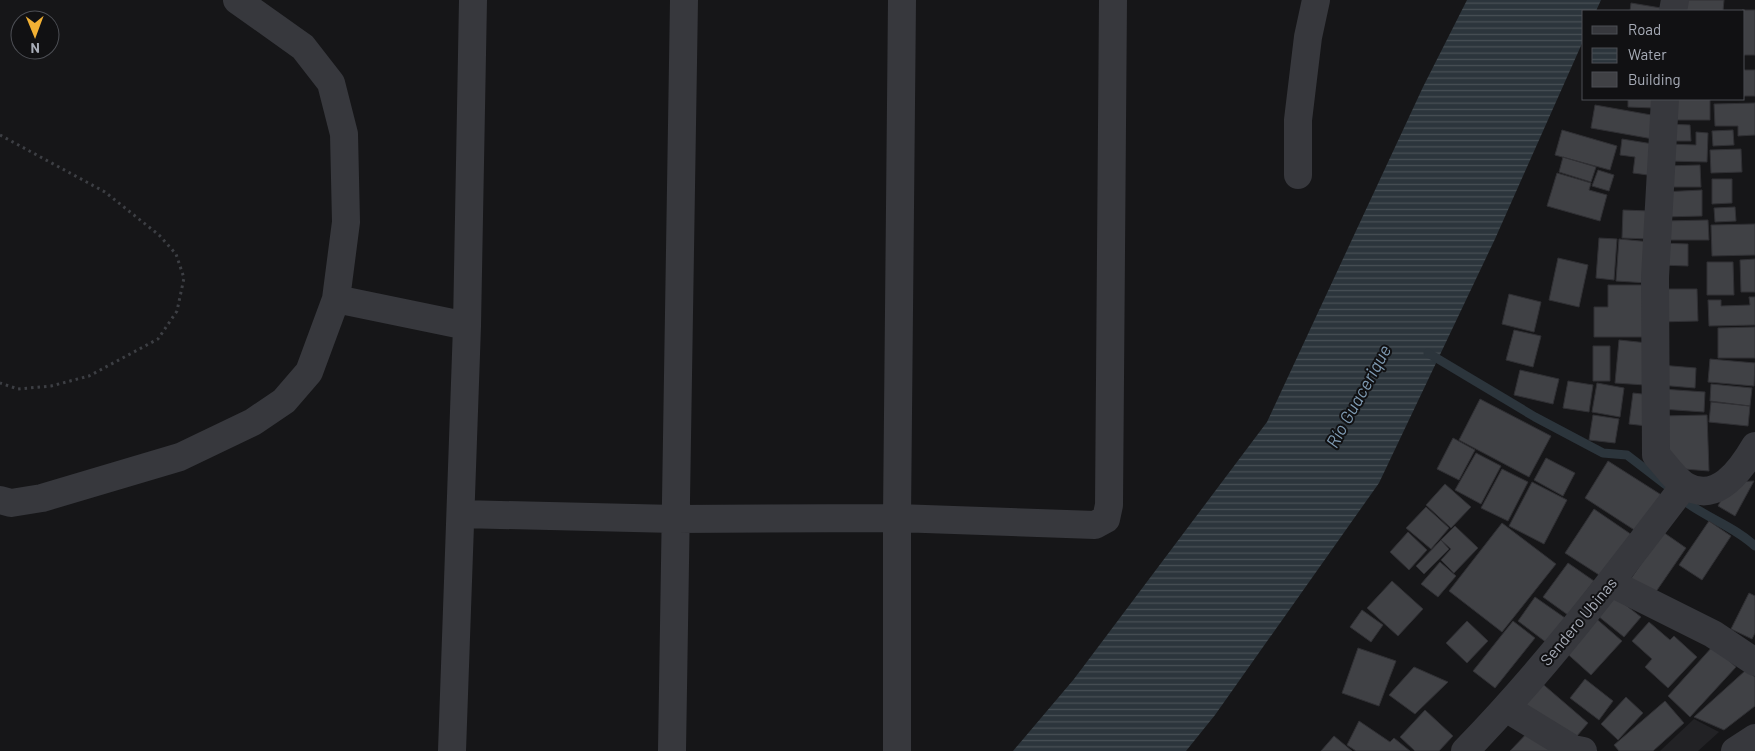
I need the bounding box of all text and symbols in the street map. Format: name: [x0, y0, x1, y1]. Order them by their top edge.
north arrow: [10, 10, 60, 60]
legend: [1582, 10, 1745, 100]
text: Road: [1628, 20, 1661, 38]
text: N: [30, 40, 40, 57]
text: Water: [1628, 45, 1667, 63]
text: Building: [1628, 70, 1681, 88]
water label: Río Guacerique: [1321, 341, 1395, 451]
street label: Sendero Ubinas: [1536, 573, 1620, 669]

